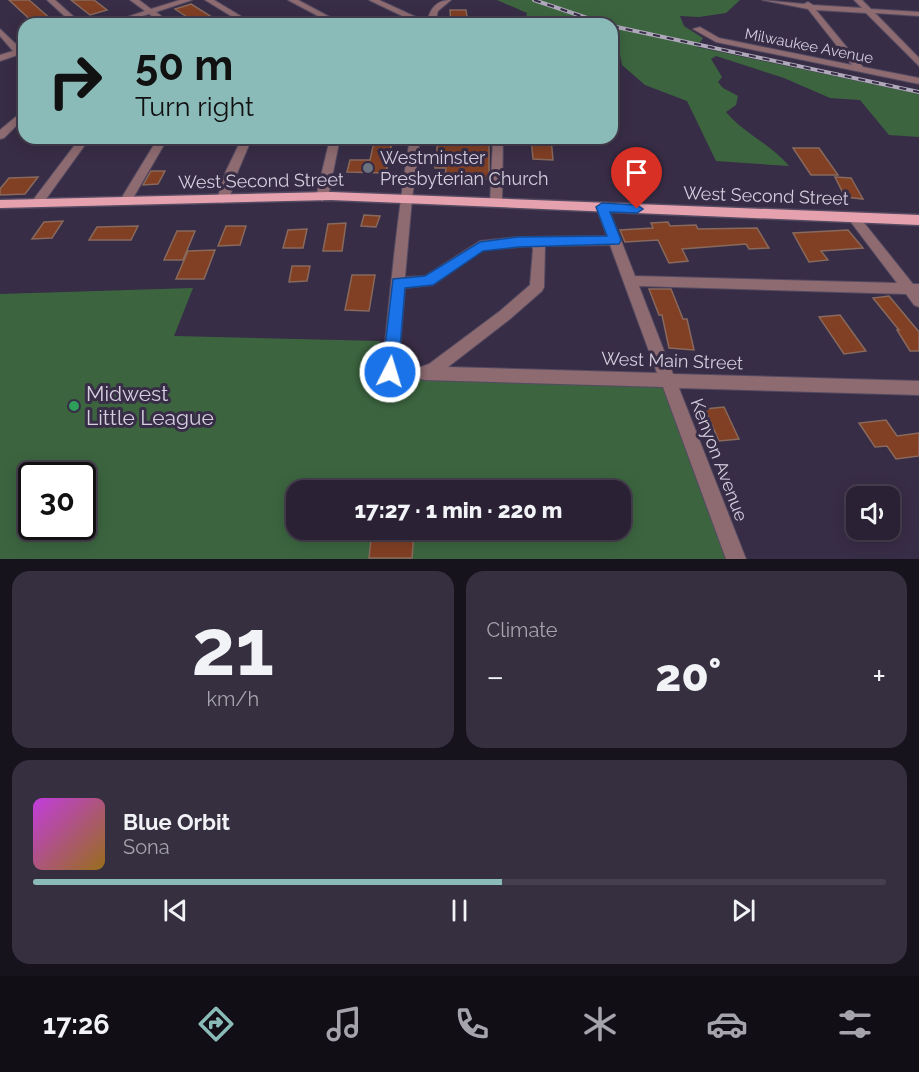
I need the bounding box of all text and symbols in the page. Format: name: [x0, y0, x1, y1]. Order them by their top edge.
street label: Milwaukee Avenue: [743, 25, 875, 67]
text: 50 m: [135, 41, 233, 90]
icon: right: [36, 42, 114, 120]
text: Turn right: [135, 91, 254, 122]
place label: Westminster Presbyterian Church: [380, 147, 549, 189]
pin: [611, 147, 662, 209]
icon: arrive: [620, 156, 653, 189]
marker: Westminster Presbyterian Church: [361, 161, 375, 175]
street label: West Second Street: [178, 169, 344, 192]
street label: West Second Street: [683, 182, 849, 209]
position arrow: [358, 340, 422, 404]
street label: West Main Street: [601, 348, 743, 373]
place label: Midwest Little League: [86, 381, 214, 430]
street label: Kenyon Avenue: [686, 396, 753, 525]
marker: Midwest Little League: [67, 399, 81, 413]
speed limit sign: 30: [18, 462, 96, 540]
map controls: [846, 486, 900, 540]
button: sound: [846, 486, 900, 540]
text: 17:27 · 1 min · 220 m: [355, 497, 562, 523]
text: 21: [191, 602, 274, 693]
text: Climate: [487, 618, 558, 642]
text: 20°: [655, 649, 721, 702]
text: −: [487, 657, 504, 696]
text: +: [872, 657, 886, 696]
text: km/h: [206, 687, 259, 711]
text: Blue Orbit: [123, 809, 230, 835]
text: Sona: [123, 835, 170, 859]
icon: previous: [159, 894, 192, 927]
icon: pause: [443, 894, 476, 927]
icon: next: [727, 894, 760, 927]
icon: directions: [195, 1003, 237, 1045]
icon: music: [323, 1003, 365, 1045]
icon: phone: [451, 1003, 493, 1045]
icon: climate: [579, 1003, 621, 1045]
icon: car: [706, 1003, 748, 1045]
icon: filters: [834, 1003, 876, 1045]
text: 17:26: [43, 1009, 110, 1040]

